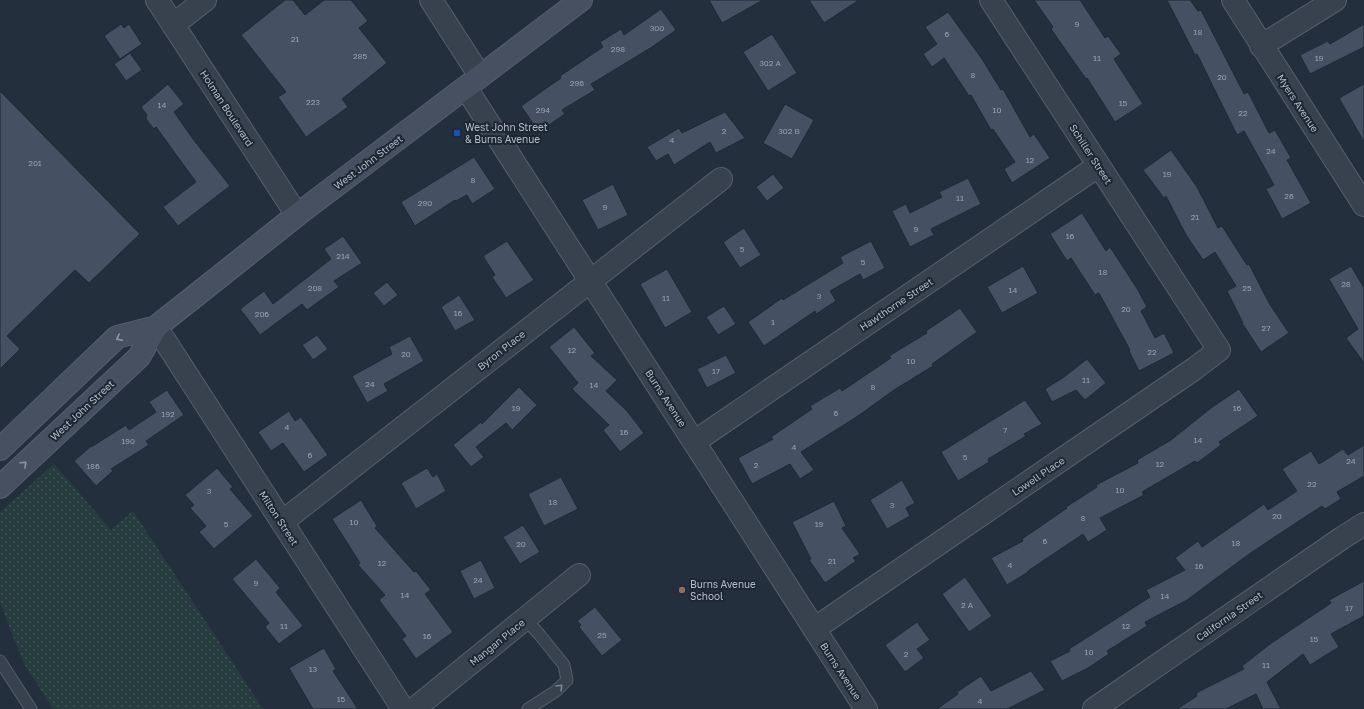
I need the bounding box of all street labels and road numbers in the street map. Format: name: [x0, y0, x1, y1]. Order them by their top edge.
street label: Holman Boulevard: [198, 68, 256, 148]
street label: Myers Avenue: [1275, 72, 1321, 134]
street label: Schiller Street: [1067, 122, 1115, 186]
street label: West John Street: [331, 132, 405, 192]
street label: Hawthorne Street: [857, 275, 935, 333]
street label: Byron Place: [475, 328, 527, 372]
street label: Burns Avenue: [643, 367, 689, 429]
street label: West John Street: [48, 377, 116, 443]
street label: Lowell Place: [1009, 454, 1067, 498]
street label: Milton Street: [257, 489, 301, 547]
street label: California Street: [1193, 589, 1265, 643]
street label: Mangan Place: [467, 616, 527, 668]
street label: Burns Avenue: [818, 640, 864, 702]

